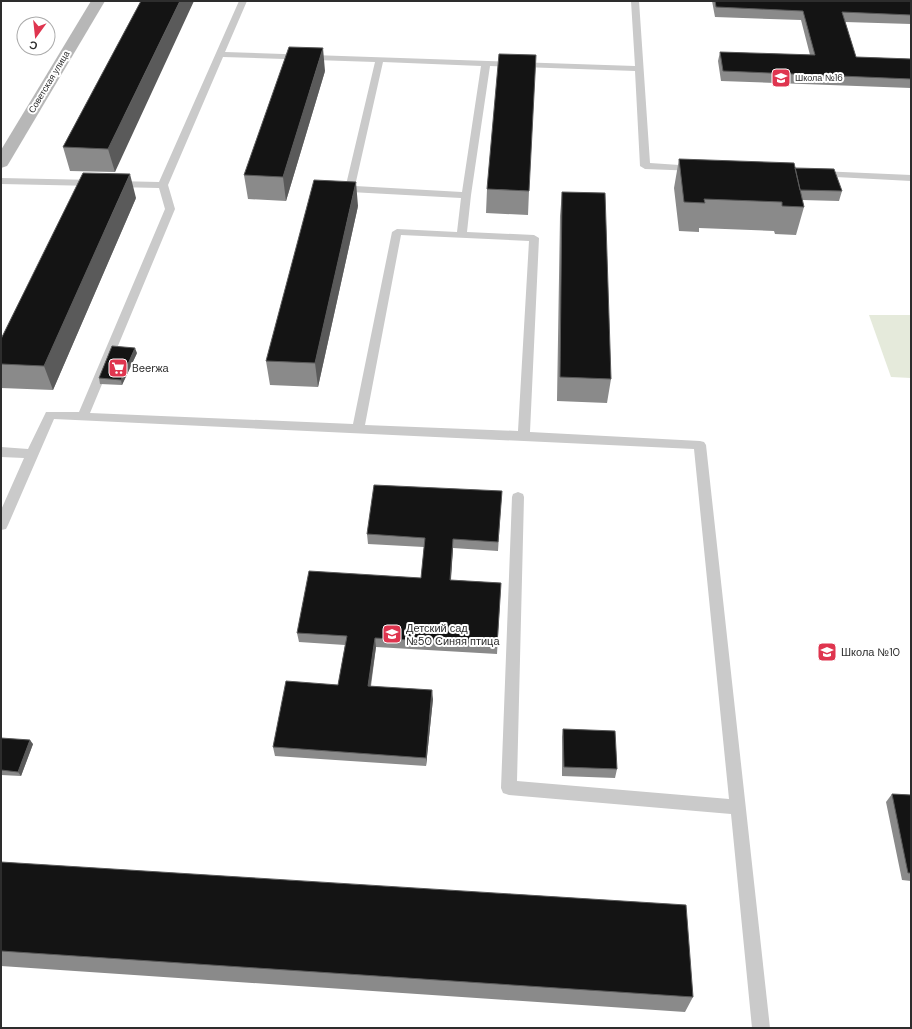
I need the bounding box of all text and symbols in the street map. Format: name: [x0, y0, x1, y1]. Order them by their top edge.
north arrow: [16, 16, 56, 56]
text: С: [28, 38, 39, 53]
street label: Советская улица: [26, 49, 72, 115]
school or university icon: Школа №16: [770, 67, 792, 89]
place label: Школа №16: [795, 72, 843, 84]
supermarket icon: Beerжа: [107, 357, 129, 379]
place label: Beerжа: [132, 361, 170, 375]
place label: Детский сад №50 Синяя птица: [406, 621, 500, 648]
school or university icon: Детский сад №50 Синяя птица: [381, 623, 403, 645]
school or university icon: Школа №10: [816, 641, 838, 663]
place label: Школа №10: [841, 645, 900, 659]

